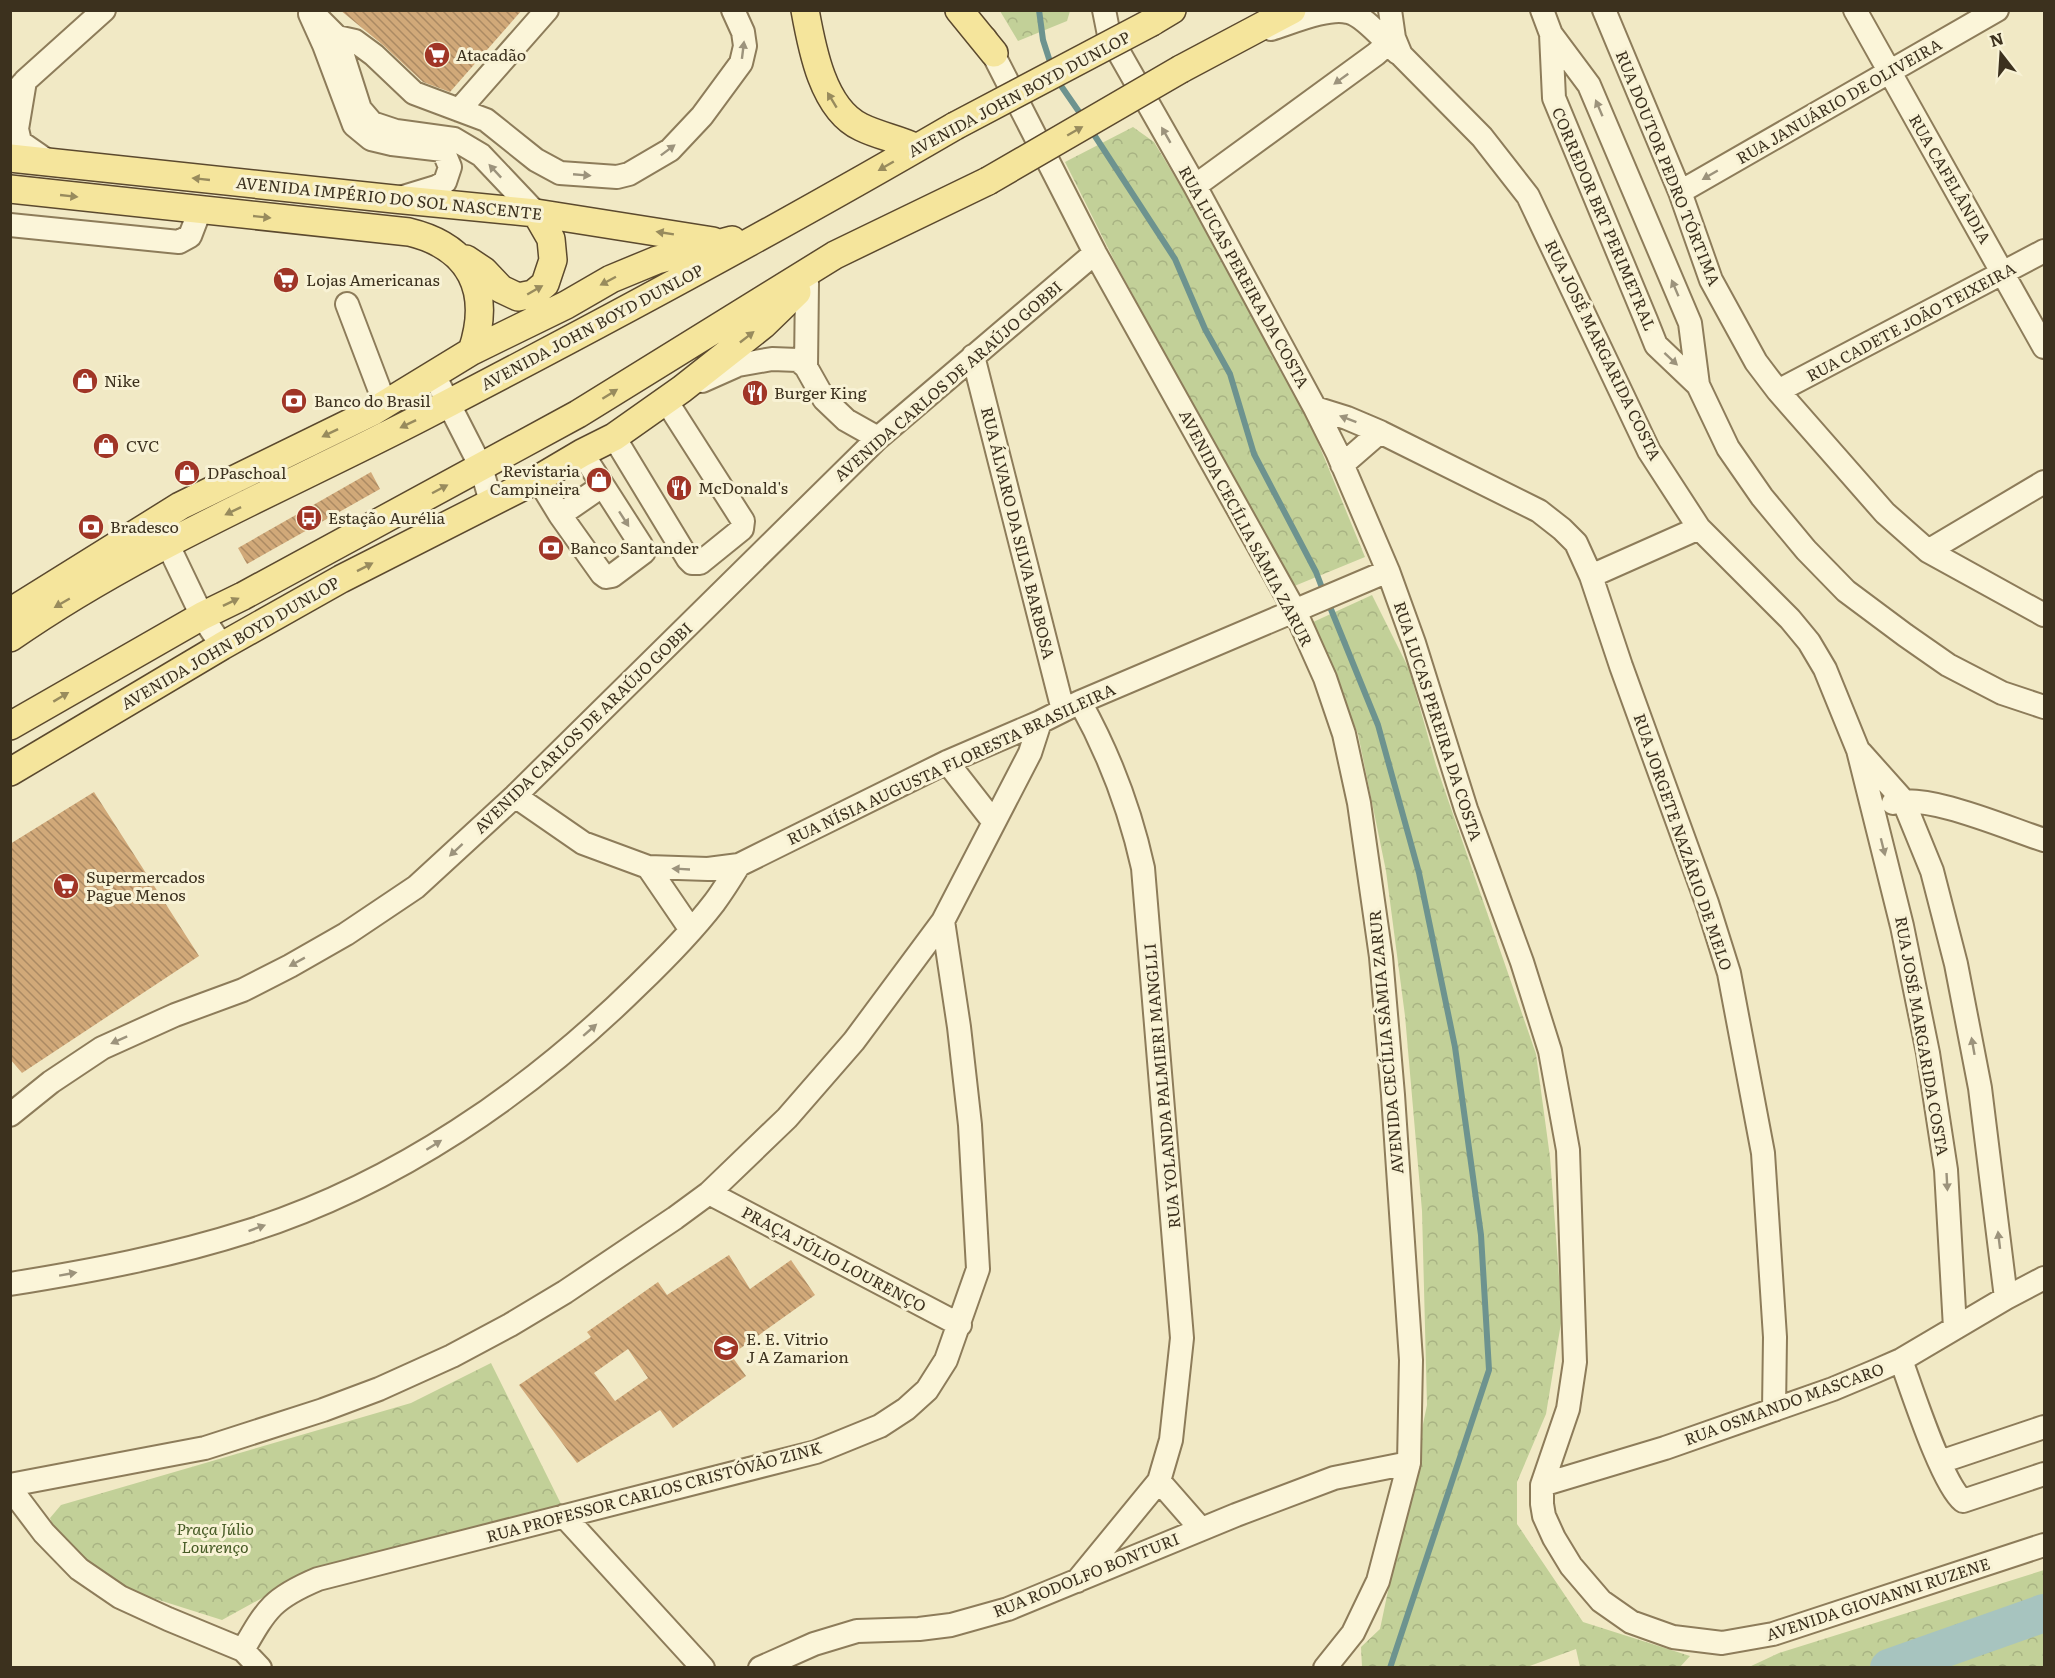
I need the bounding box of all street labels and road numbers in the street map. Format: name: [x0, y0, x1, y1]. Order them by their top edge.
street label: AVENIDA JOHN BOYD DUNLOP: [903, 24, 1134, 162]
street label: RUA JANUÁRIO DE OLIVEIRA: [1731, 31, 1946, 169]
street label: RUA DOUTOR PEDRO TÓRTIMA: [1611, 46, 1727, 289]
street label: CORREDOR BRT PERIMETRAL: [1547, 103, 1663, 334]
street label: RUA CAFELÂNDIA: [1904, 109, 1998, 248]
street label: RUA LUCAS PEREIRA DA COSTA: [1174, 161, 1316, 392]
street label: AVENIDA IMPÉRIO DO SOL NASCENTE: [235, 169, 543, 225]
street label: RUA JOSÉ MARGARIDA COSTA: [1540, 235, 1668, 464]
street label: RUA CADETE JOÃO TEIXEIRA: [1802, 255, 2020, 387]
street label: AVENIDA JOHN BOYD DUNLOP: [476, 257, 707, 395]
street label: AVENIDA CARLOS DE ARAÚJO GOBBI: [828, 274, 1067, 486]
street label: RUA ÁLVARO DA SILVA BARBOSA: [976, 404, 1062, 662]
street label: AVENIDA CECÍLIA SÂMIA ZARUR: [1174, 405, 1320, 651]
street label: AVENIDA JOHN BOYD DUNLOP: [116, 569, 343, 715]
street label: RUA LUCAS PEREIRA DA COSTA: [1389, 598, 1489, 844]
street label: AVENIDA CARLOS DE ARAÚJO GOBBI: [468, 616, 697, 838]
street label: RUA NÍSIA AUGUSTA FLORESTA BRASILEIRA: [782, 676, 1119, 850]
street label: RUA JORGETE NAZÁRIO DE MELO: [1629, 710, 1739, 973]
street label: AVENIDA CECÍLIA SÂMIA ZARUR: [1361, 909, 1409, 1175]
street label: RUA JOSÉ MARGARIDA COSTA: [1890, 914, 1956, 1158]
street label: RUA YOLANDA PALMIERI MANGLLI: [1137, 942, 1185, 1230]
street label: PRAÇA JÚLIO LOURENÇO: [738, 1199, 931, 1317]
street label: RUA OSMANDO MASCARO: [1680, 1356, 1887, 1450]
street label: RUA PROFESSOR CARLOS CRISTÓVÃO ZINK: [483, 1435, 824, 1547]
street label: RUA RODOLFO BONTURI: [989, 1526, 1182, 1623]
street label: AVENIDA GIOVANNI RUZENE: [1763, 1550, 1993, 1646]

